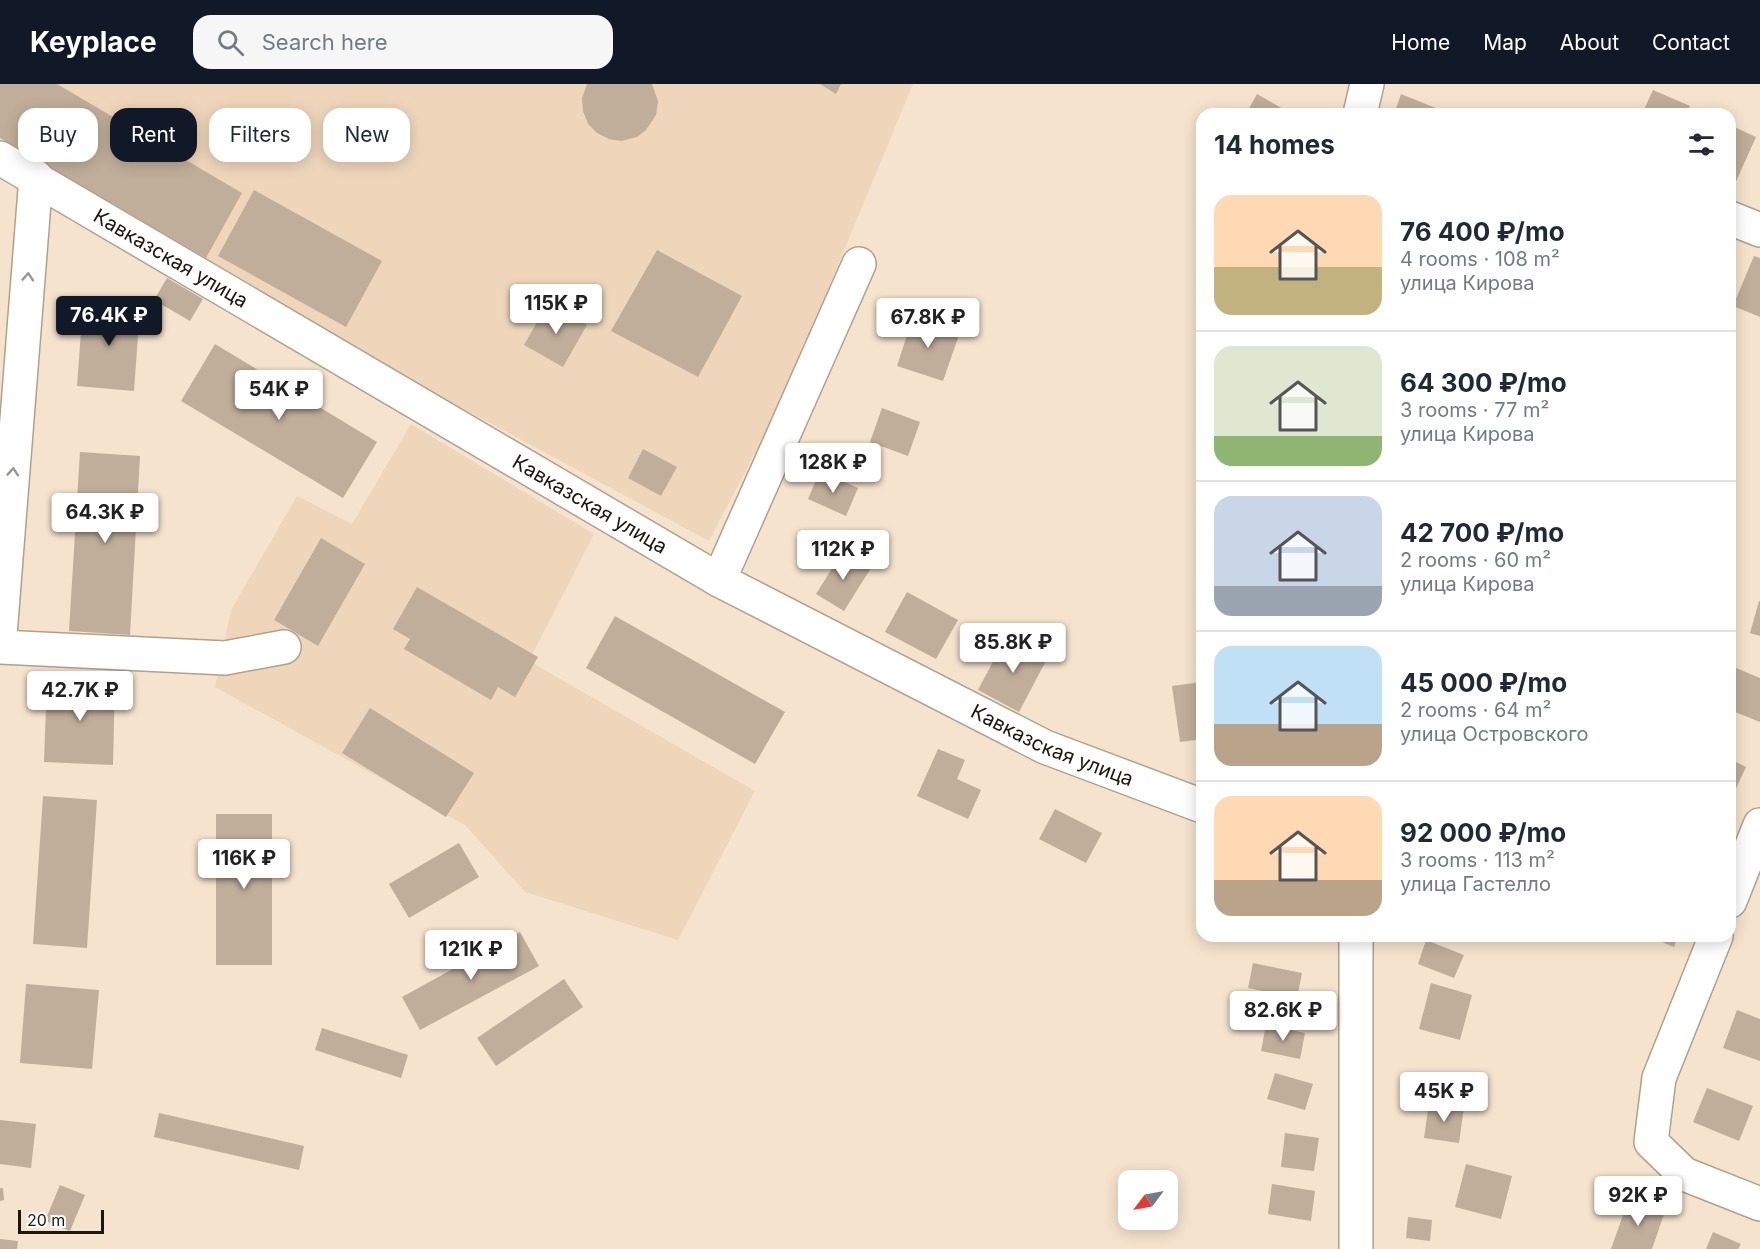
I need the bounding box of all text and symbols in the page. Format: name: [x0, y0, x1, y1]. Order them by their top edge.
search box: [193, 15, 613, 69]
text: Keyplace: [30, 25, 157, 59]
icon: search: [214, 26, 247, 59]
text: Search here: [262, 29, 388, 55]
text: Home: [1391, 30, 1450, 55]
text: Map: [1483, 30, 1527, 55]
text: About: [1560, 30, 1619, 55]
text: Contact: [1652, 30, 1730, 55]
chip: Buy: [18, 108, 98, 162]
chip: Rent: [110, 108, 197, 162]
chip: Filters: [209, 108, 311, 162]
chip: New: [323, 108, 410, 162]
icon: filters: [1685, 128, 1718, 161]
text: 14 homes: [1214, 129, 1335, 160]
street label: Кавказская улица: [89, 204, 252, 313]
text: 76 400 ₽/mo: [1400, 216, 1565, 247]
icon: home: [1262, 219, 1334, 291]
text: 4 rooms · 108 m²: [1400, 247, 1560, 271]
text: улица Кирова: [1400, 271, 1535, 295]
one-way arrow: [21, 273, 34, 282]
pin: 115K ₽: [507, 284, 605, 335]
text: 115K ₽: [524, 291, 588, 315]
pin: 76.4K ₽: [54, 296, 164, 347]
pin: 67.8K ₽: [873, 298, 983, 349]
text: 76.4K ₽: [70, 303, 148, 327]
text: 67.8K ₽: [890, 305, 966, 329]
text: 64 300 ₽/mo: [1400, 367, 1567, 398]
pin: 54K ₽: [237, 370, 321, 421]
icon: home: [1262, 370, 1334, 442]
text: 54K ₽: [249, 377, 309, 401]
text: 3 rooms · 77 m²: [1400, 398, 1549, 422]
text: улица Кирова: [1400, 422, 1535, 446]
pin: 128K ₽: [784, 443, 882, 494]
street label: Кавказская улица: [508, 450, 671, 559]
text: 128K ₽: [799, 450, 867, 474]
one-way arrow: [6, 467, 19, 476]
pin: 64.3K ₽: [50, 493, 160, 544]
text: 64.3K ₽: [66, 500, 144, 524]
text: 42 700 ₽/mo: [1400, 517, 1564, 548]
icon: home: [1262, 520, 1334, 592]
pin: 112K ₽: [794, 530, 892, 581]
text: 112K ₽: [811, 537, 875, 561]
text: 2 rooms · 60 m²: [1400, 548, 1551, 572]
text: улица Кирова: [1400, 572, 1535, 596]
pin: 85.8K ₽: [958, 623, 1068, 674]
text: 85.8K ₽: [974, 630, 1052, 654]
text: 45 000 ₽/mo: [1400, 667, 1567, 698]
icon: home: [1262, 670, 1334, 742]
pin: 42.7K ₽: [25, 671, 135, 722]
text: 42.7K ₽: [41, 678, 119, 702]
text: 2 rooms · 64 m²: [1400, 698, 1551, 722]
street label: Кавказская улица: [967, 699, 1137, 791]
text: улица Островского: [1400, 722, 1589, 746]
text: 92 000 ₽/mo: [1400, 817, 1566, 848]
icon: home: [1262, 820, 1334, 892]
pin: 116K ₽: [195, 839, 293, 890]
text: 116K ₽: [212, 846, 276, 870]
text: 3 rooms · 113 m²: [1400, 848, 1555, 872]
text: улица Гастелло: [1400, 872, 1551, 896]
pin: 121K ₽: [422, 930, 520, 981]
text: 121K ₽: [439, 937, 503, 961]
pin: 82.6K ₽: [1228, 991, 1338, 1042]
text: 82.6K ₽: [1244, 998, 1322, 1022]
pin: 45K ₽: [1402, 1072, 1486, 1123]
text: 45K ₽: [1414, 1079, 1474, 1103]
north arrow: [1118, 1170, 1178, 1230]
map controls: [1118, 1170, 1178, 1230]
pin: 92K ₽: [1596, 1176, 1680, 1227]
text: 92K ₽: [1608, 1183, 1668, 1207]
scale bar: [18, 1207, 104, 1234]
text: 20 m: [27, 1210, 65, 1230]

